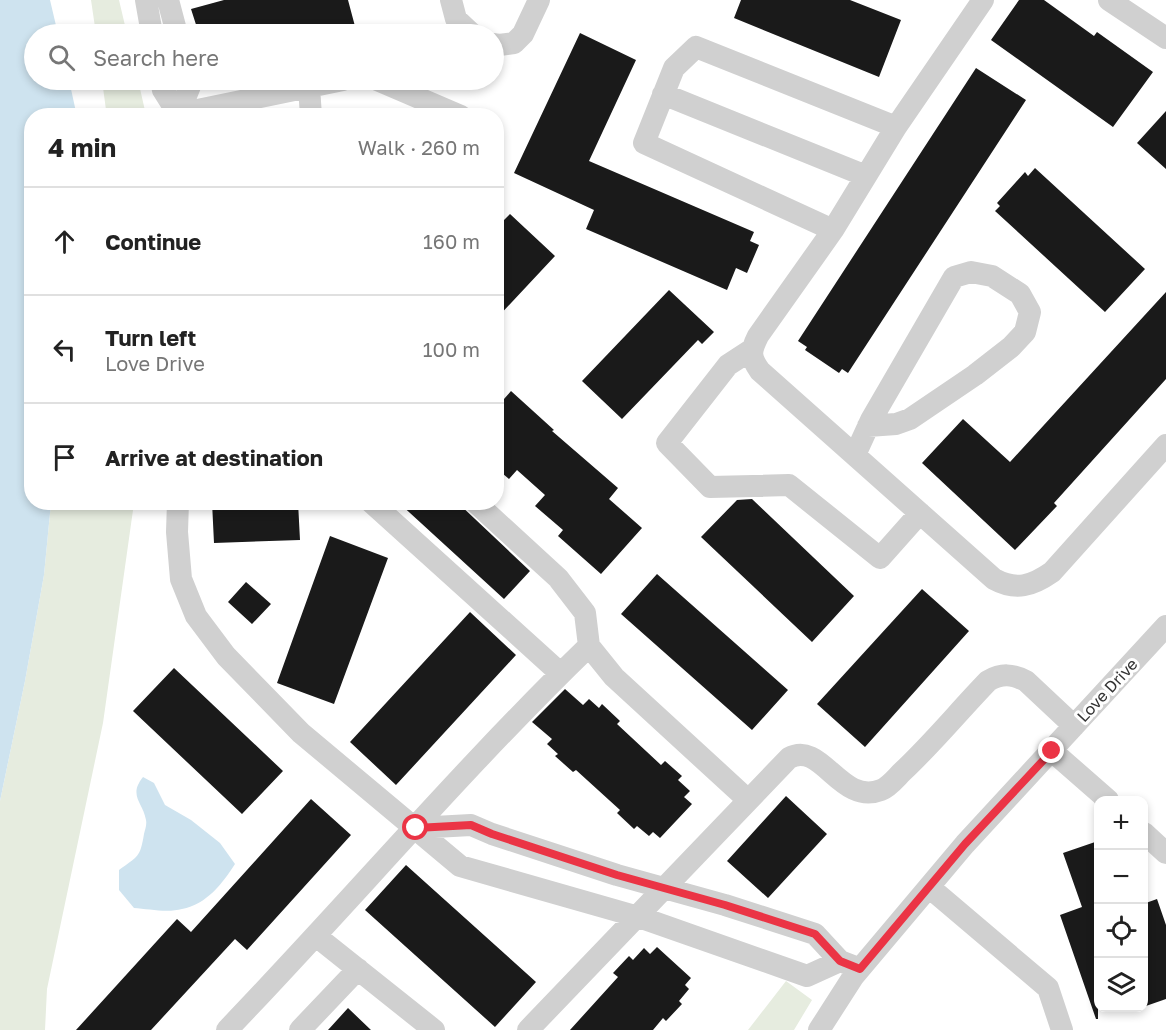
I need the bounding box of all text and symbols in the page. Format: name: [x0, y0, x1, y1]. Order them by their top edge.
search box: [24, 24, 504, 90]
icon: search: [45, 41, 78, 74]
text: Search here: [93, 44, 219, 71]
text: 4 min: [48, 132, 116, 163]
text: Walk · 260 m: [358, 135, 480, 159]
icon: ahead: [48, 225, 81, 258]
text: Continue: [105, 228, 201, 255]
text: 160 m: [423, 229, 480, 253]
text: Turn left: [105, 324, 196, 351]
icon: left: [48, 333, 81, 366]
text: 100 m: [423, 337, 480, 361]
text: Love Drive: [105, 351, 205, 375]
icon: arrive: [48, 441, 81, 474]
text: Arrive at destination: [105, 444, 323, 471]
street label: Love Drive: [1072, 654, 1142, 726]
route end: [1038, 737, 1064, 763]
map controls: [1094, 796, 1148, 1012]
button: +: [1094, 796, 1148, 850]
route start: [402, 814, 428, 840]
button: −: [1094, 850, 1148, 904]
button: locate: [1094, 904, 1148, 958]
button: layers: [1094, 958, 1148, 1012]

